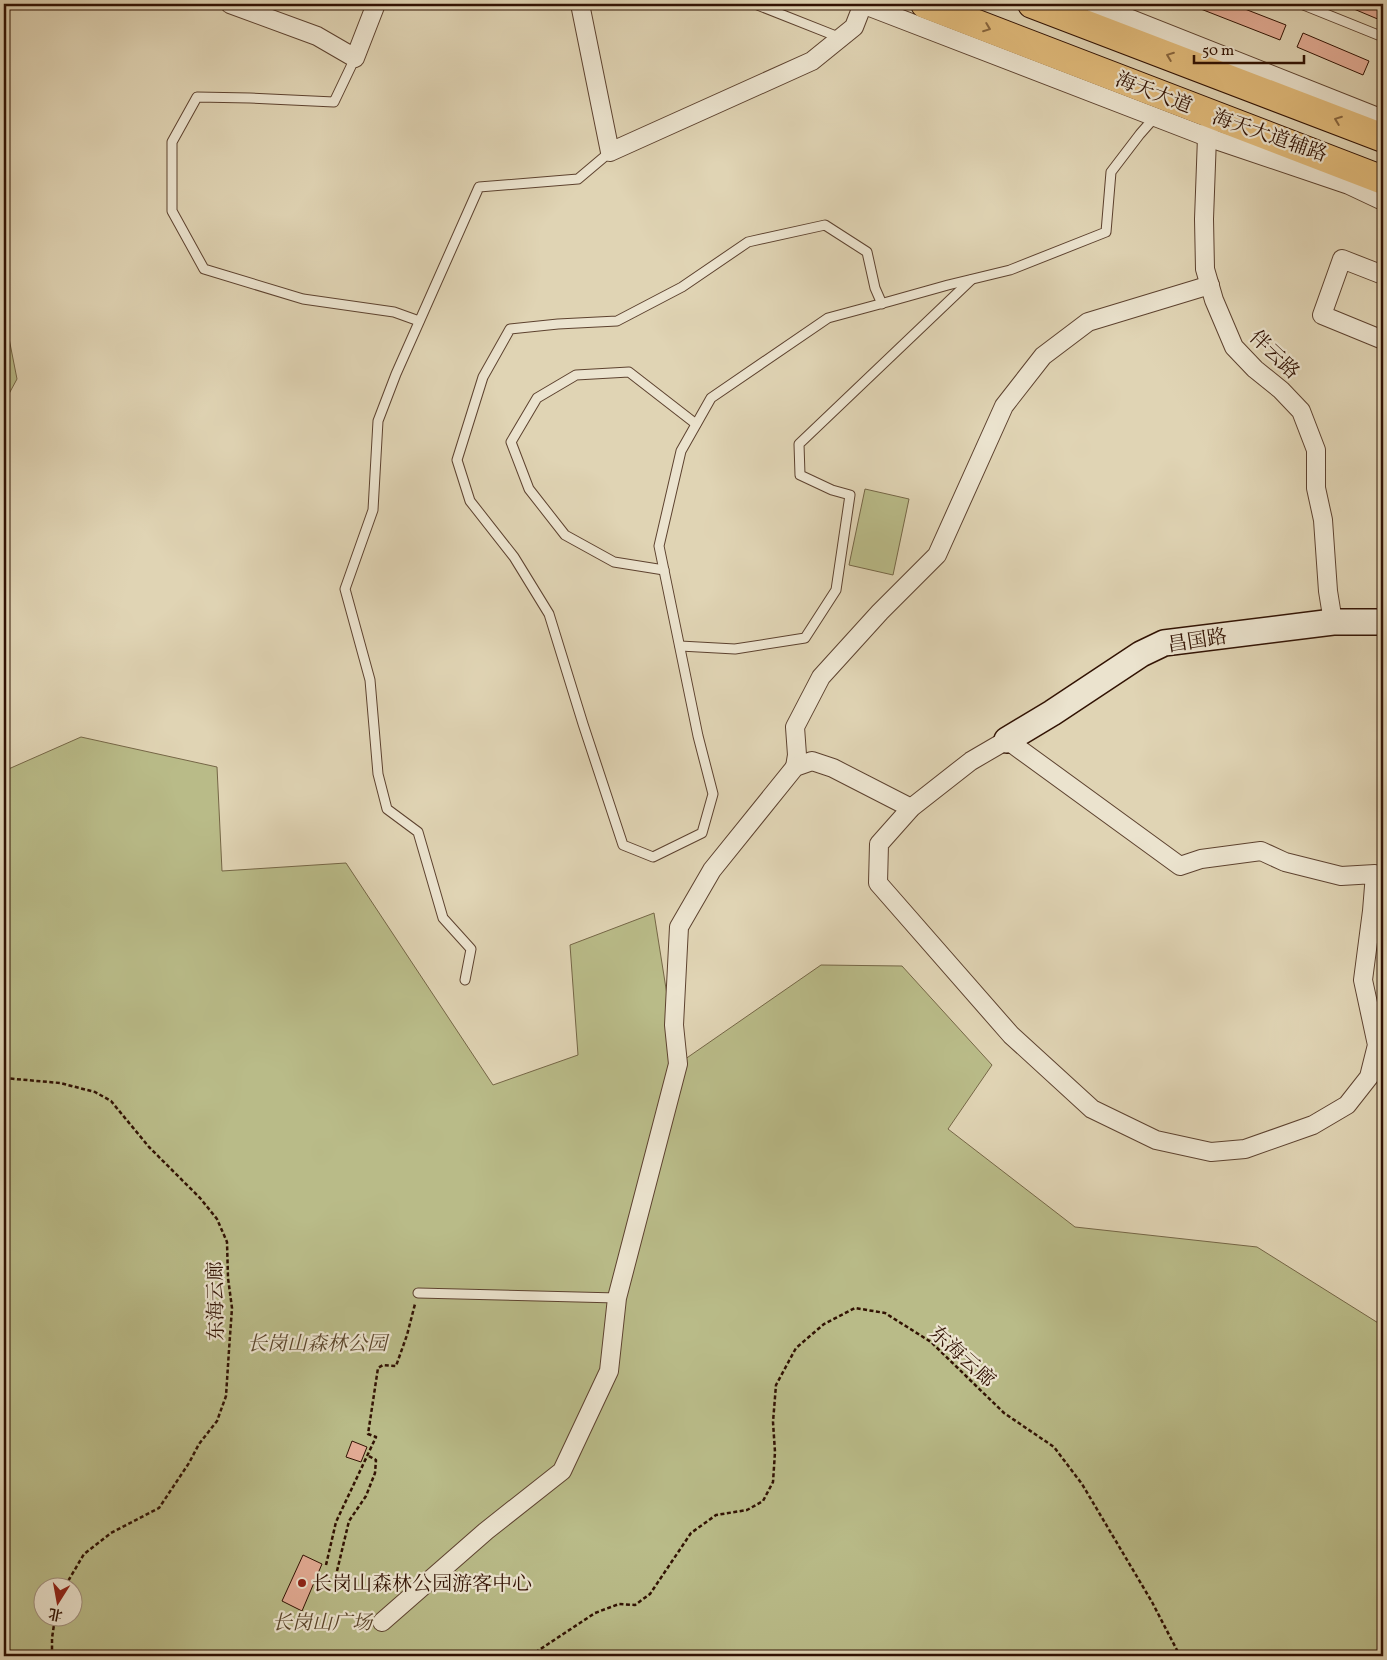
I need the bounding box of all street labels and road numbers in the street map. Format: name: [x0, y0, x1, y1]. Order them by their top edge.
street label: 海天大道: [1111, 66, 1196, 121]
street label: 海天大道辅路: [1208, 104, 1331, 170]
street label: 伴云路: [1242, 325, 1305, 386]
street label: 昌国路: [1165, 623, 1229, 660]
street label: 东海云廊: [202, 1261, 232, 1341]
street label: 东海云廊: [923, 1320, 1001, 1395]

